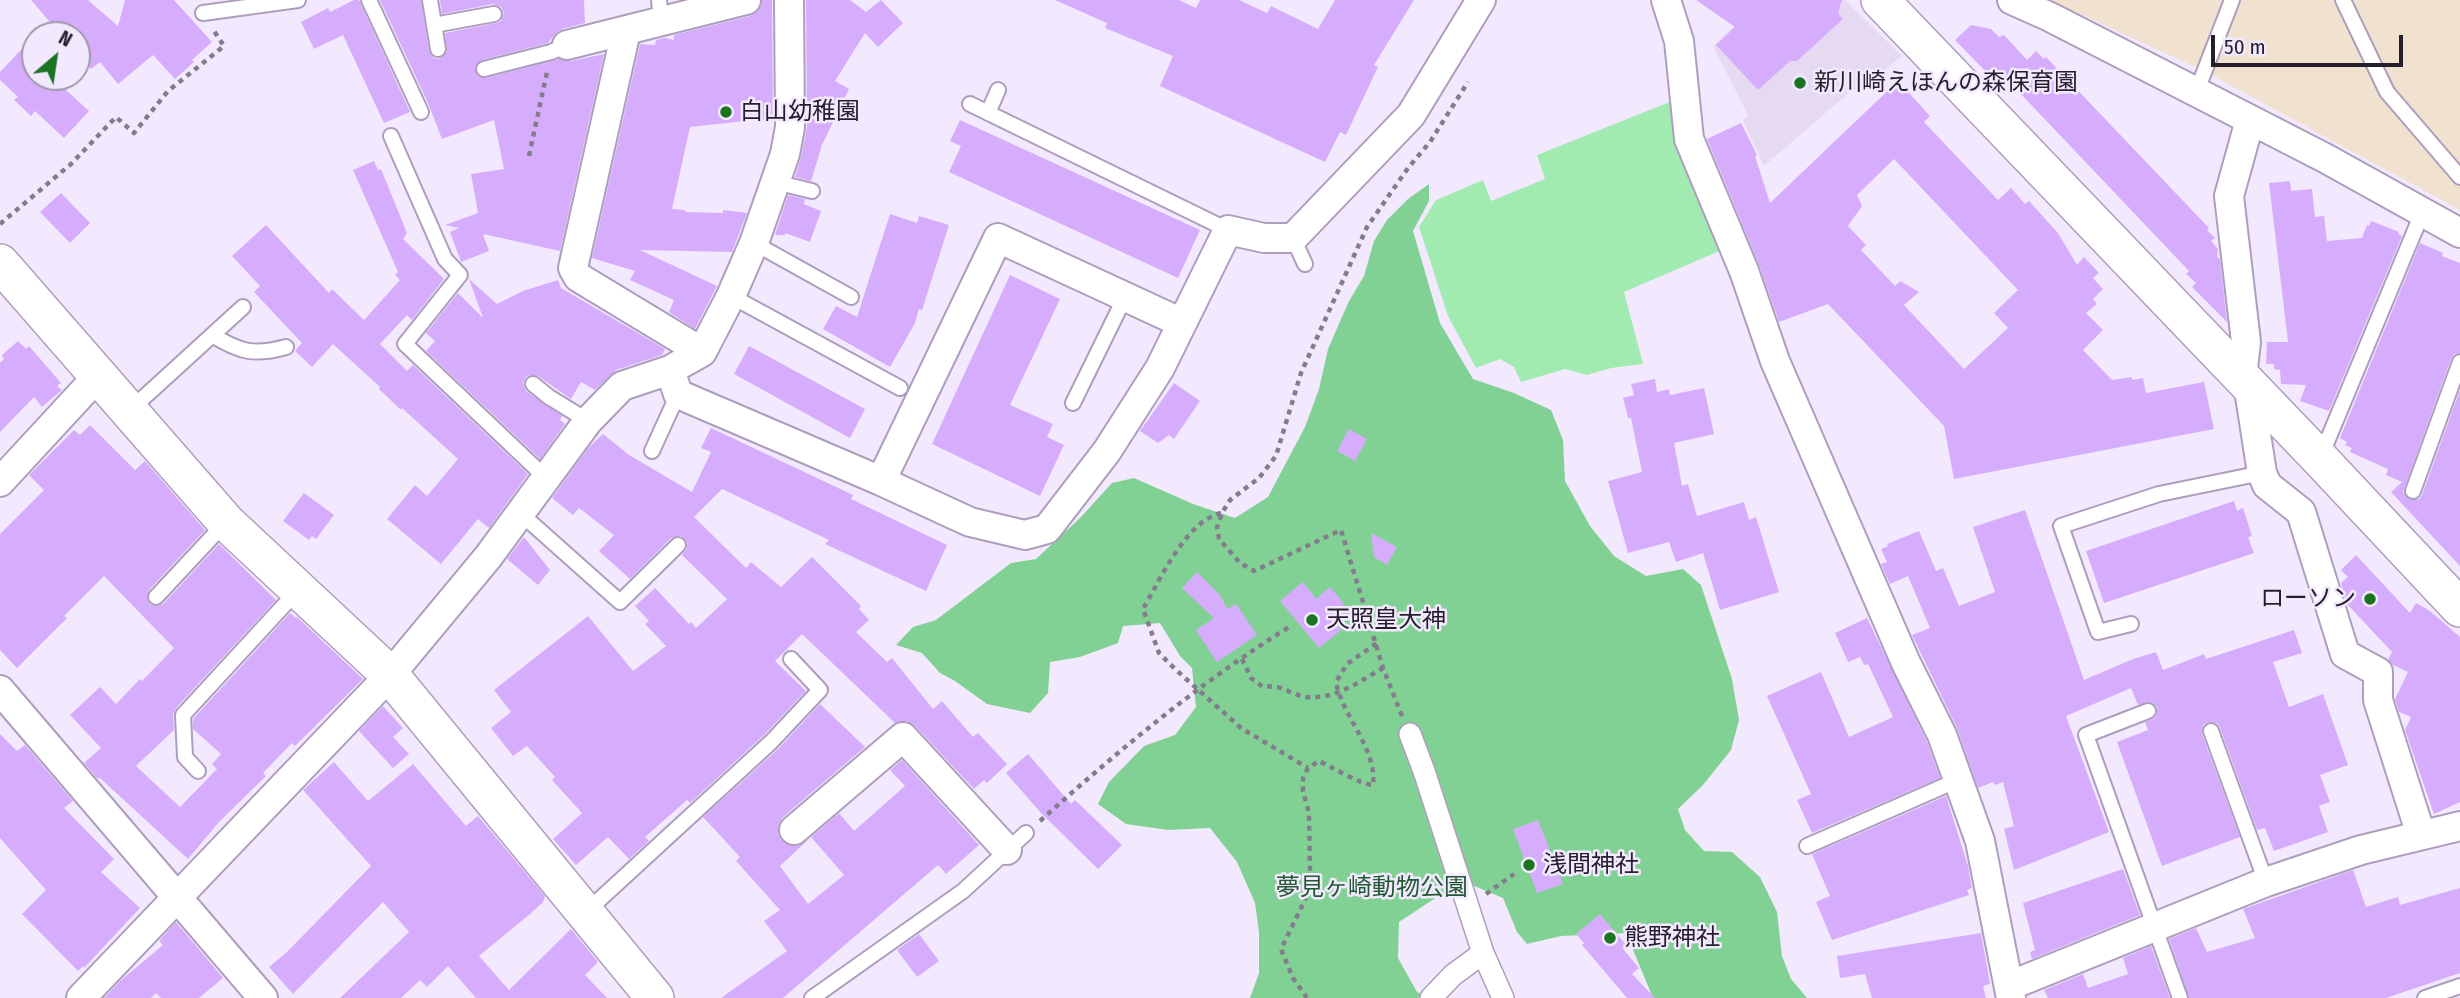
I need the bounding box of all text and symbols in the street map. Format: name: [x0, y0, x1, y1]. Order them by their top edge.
north arrow: [21, 21, 91, 91]
scale bar: [2215, 21, 2408, 65]
text: N: [55, 26, 76, 52]
text: 50 m: [2224, 34, 2266, 60]
place label: 新川崎えほんの森保育園: [1814, 69, 2078, 97]
marker: 新川崎えほんの森保育園: [1792, 75, 1808, 91]
place label: 白山幼稚園: [740, 98, 860, 126]
marker: 白山幼稚園: [718, 104, 734, 120]
place label: ローソン: [2260, 585, 2356, 613]
marker: ローソン: [2362, 591, 2378, 607]
place label: 天照皇大神: [1326, 606, 1446, 634]
marker: 天照皇大神: [1304, 612, 1320, 628]
place label: 浅間神社: [1543, 851, 1639, 879]
marker: 浅間神社: [1521, 857, 1537, 873]
park label: 夢見ヶ崎動物公園: [1276, 874, 1468, 902]
place label: 熊野神社: [1624, 924, 1720, 952]
marker: 熊野神社: [1602, 930, 1618, 946]

